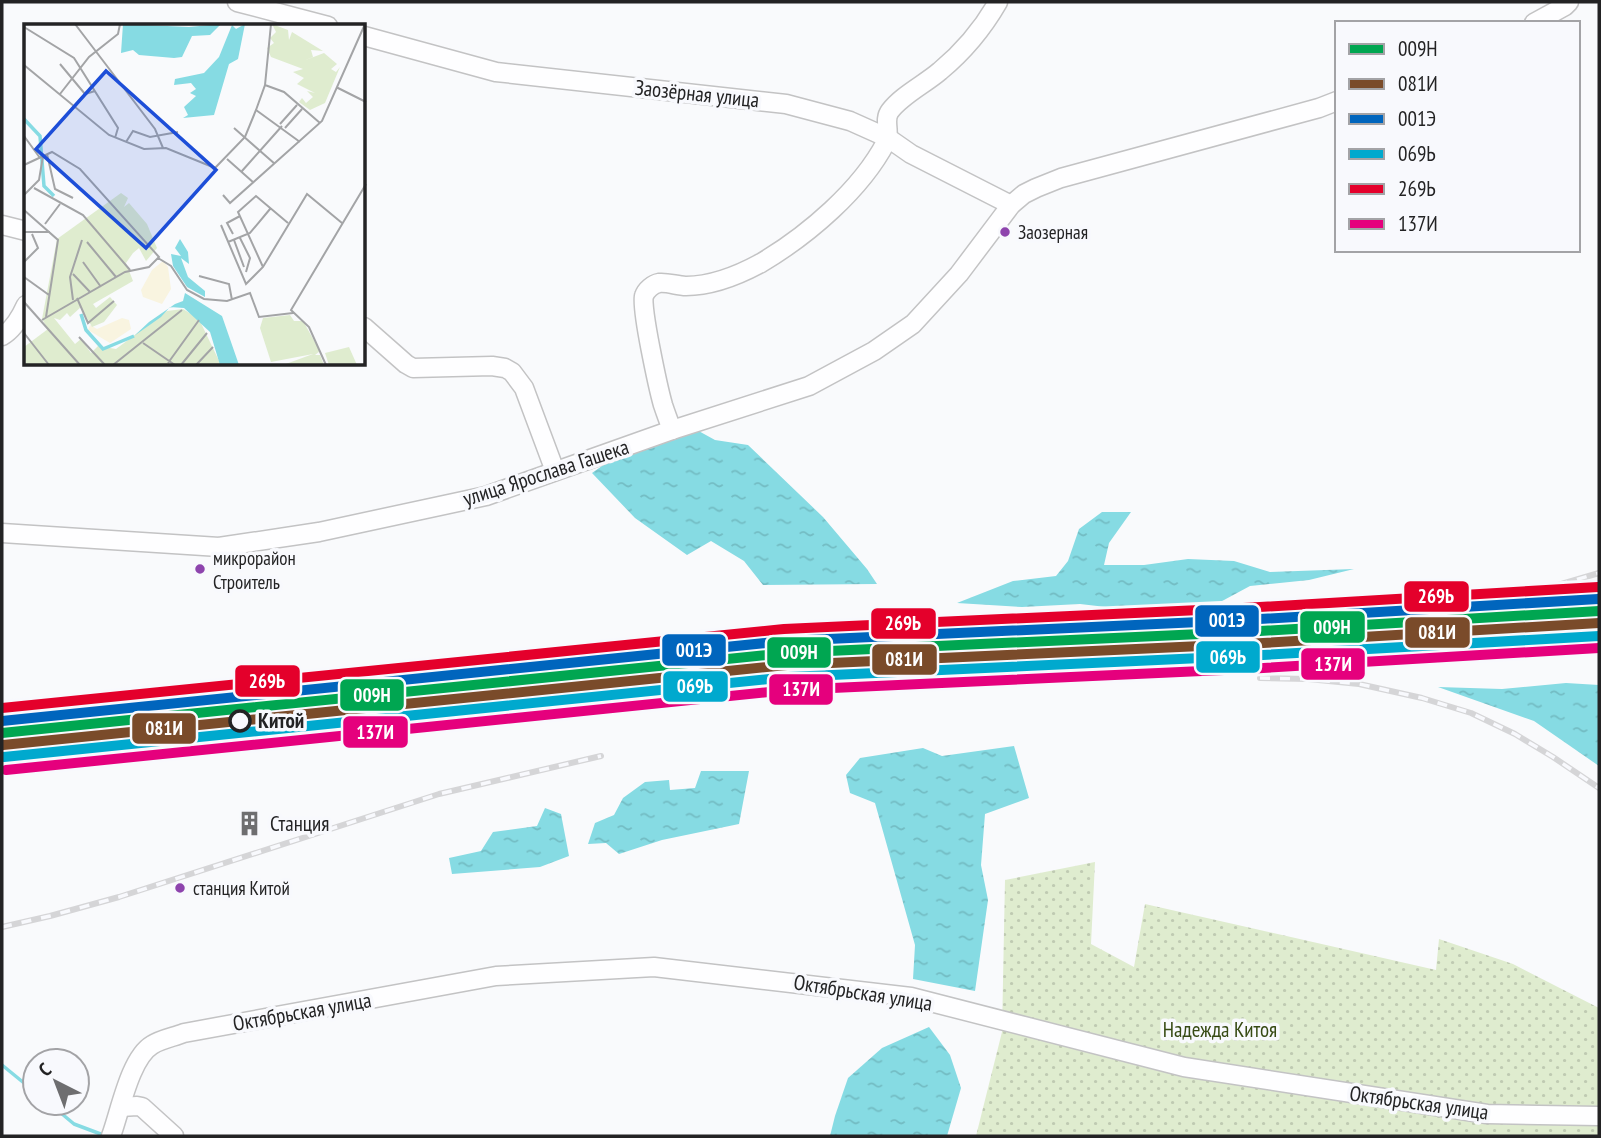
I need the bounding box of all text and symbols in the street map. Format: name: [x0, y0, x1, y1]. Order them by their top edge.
legend: [1335, 21, 1580, 252]
inset map: [24, 24, 366, 366]
text: 009Н: [1398, 35, 1438, 62]
text: 081И: [1398, 70, 1438, 97]
street label: Заозёрная улица: [634, 74, 761, 113]
text: 001Э: [1398, 105, 1436, 132]
text: 069Ь: [1398, 140, 1436, 167]
text: 269Ь: [1398, 175, 1436, 202]
text: 137И: [1398, 210, 1438, 237]
place label: Заозерная: [1018, 220, 1088, 244]
marker: Заозерная: [998, 225, 1012, 239]
street label: улица Ярослава Гашека: [460, 433, 632, 512]
place label: микрорайон Строитель: [213, 546, 296, 594]
marker: микрорайон Строитель: [193, 562, 207, 576]
line badge: 269Ь: [1403, 580, 1470, 613]
text: 269Ь: [1418, 584, 1454, 608]
line badge: 001Э: [1194, 604, 1260, 638]
line badge: 269Ь: [870, 607, 937, 640]
text: 001Э: [1209, 608, 1245, 632]
line badge: 009Н: [1299, 610, 1366, 644]
text: 269Ь: [885, 611, 921, 635]
text: 009Н: [1313, 615, 1351, 639]
line badge: 081И: [1404, 616, 1471, 649]
text: 081И: [1418, 620, 1456, 644]
line badge: 001Э: [661, 633, 727, 667]
line badge: 009Н: [766, 636, 832, 669]
text: 001Э: [676, 638, 712, 662]
text: 009Н: [780, 640, 818, 664]
line badge: 069Ь: [1195, 640, 1261, 674]
line badge: 081И: [871, 643, 938, 676]
text: 069Ь: [1210, 645, 1246, 669]
text: 081И: [885, 647, 923, 671]
line badge: 137И: [1300, 647, 1366, 681]
text: 137И: [1314, 652, 1352, 676]
line badge: 269Ь: [234, 664, 301, 698]
text: 269Ь: [249, 669, 285, 693]
line badge: 069Ь: [662, 670, 729, 703]
line badge: 137И: [768, 673, 834, 706]
text: 069Ь: [677, 674, 713, 698]
text: 137И: [782, 677, 820, 701]
line badge: 009Н: [339, 678, 405, 712]
text: 009Н: [353, 683, 391, 707]
place label: Китой: [258, 707, 304, 734]
marker: Китой: [229, 710, 251, 732]
line badge: 081И: [131, 712, 197, 745]
line badge: 137И: [342, 715, 409, 749]
text: 081И: [145, 716, 183, 740]
text: 137И: [356, 720, 394, 744]
building icon: Станция: [236, 810, 264, 838]
place label: Станция: [270, 810, 329, 837]
place label: станция Китой: [193, 876, 290, 900]
marker: станция Китой: [173, 881, 187, 895]
street label: Октябрьская улица: [792, 968, 934, 1017]
street label: Октябрьская улица: [231, 986, 373, 1037]
park label: Надежда Китоя: [1163, 1016, 1277, 1043]
north arrow: [21, 1047, 91, 1117]
text: С: [33, 1057, 56, 1081]
street label: Октябрьская улица: [1348, 1079, 1490, 1126]

